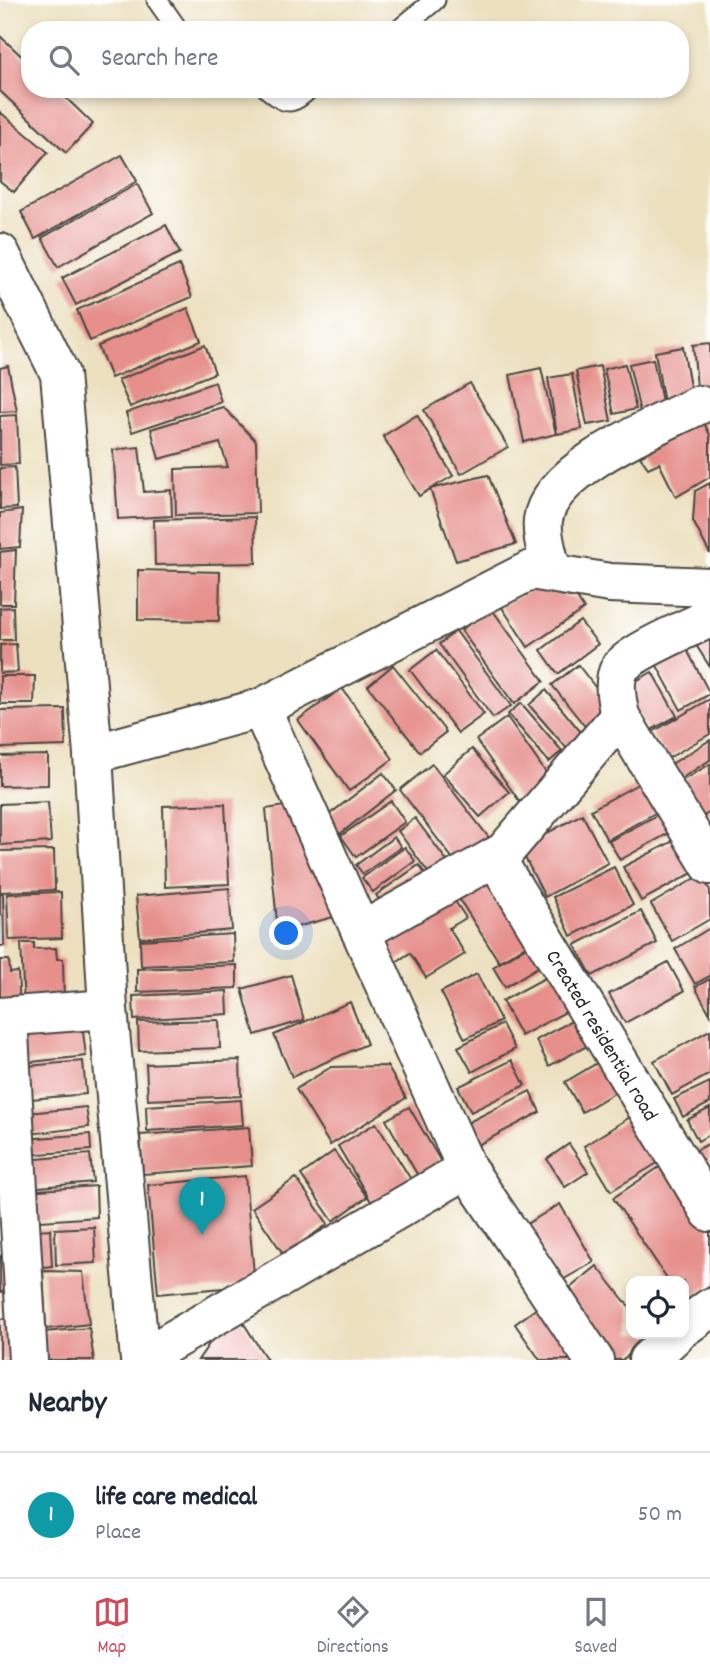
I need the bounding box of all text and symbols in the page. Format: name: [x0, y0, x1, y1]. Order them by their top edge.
search box: [21, 21, 689, 98]
icon: search: [45, 41, 83, 79]
text: Search here: [101, 41, 219, 78]
your location: [269, 916, 303, 950]
street label: Created residential road: [537, 945, 664, 1128]
pin: 1: [179, 1177, 225, 1235]
map controls: [626, 1276, 689, 1339]
button: locate: [626, 1276, 689, 1339]
text: Nearby: [28, 1384, 106, 1427]
text: life care medical: [95, 1480, 257, 1517]
text: 1: [48, 1499, 54, 1532]
text: 50 m: [638, 1499, 682, 1532]
text: Place: [95, 1517, 141, 1550]
tab: Map: [93, 1593, 131, 1662]
tab: Directions: [317, 1593, 389, 1662]
tab: Saved: [575, 1593, 617, 1662]

